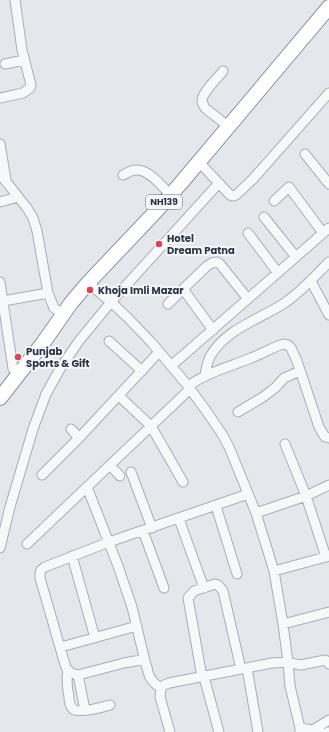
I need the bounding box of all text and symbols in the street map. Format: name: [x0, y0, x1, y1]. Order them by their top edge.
road number: NH139: [146, 195, 182, 209]
place label: Hotel Dream Patna: [167, 231, 235, 258]
marker: Hotel Dream Patna: [154, 239, 164, 249]
place label: Khoja Imli Mazar: [98, 283, 184, 298]
marker: Khoja Imli Mazar: [85, 285, 95, 295]
place label: Punjab Sports & Gift: [26, 344, 90, 371]
marker: Punjab Sports & Gift: [13, 352, 23, 362]

